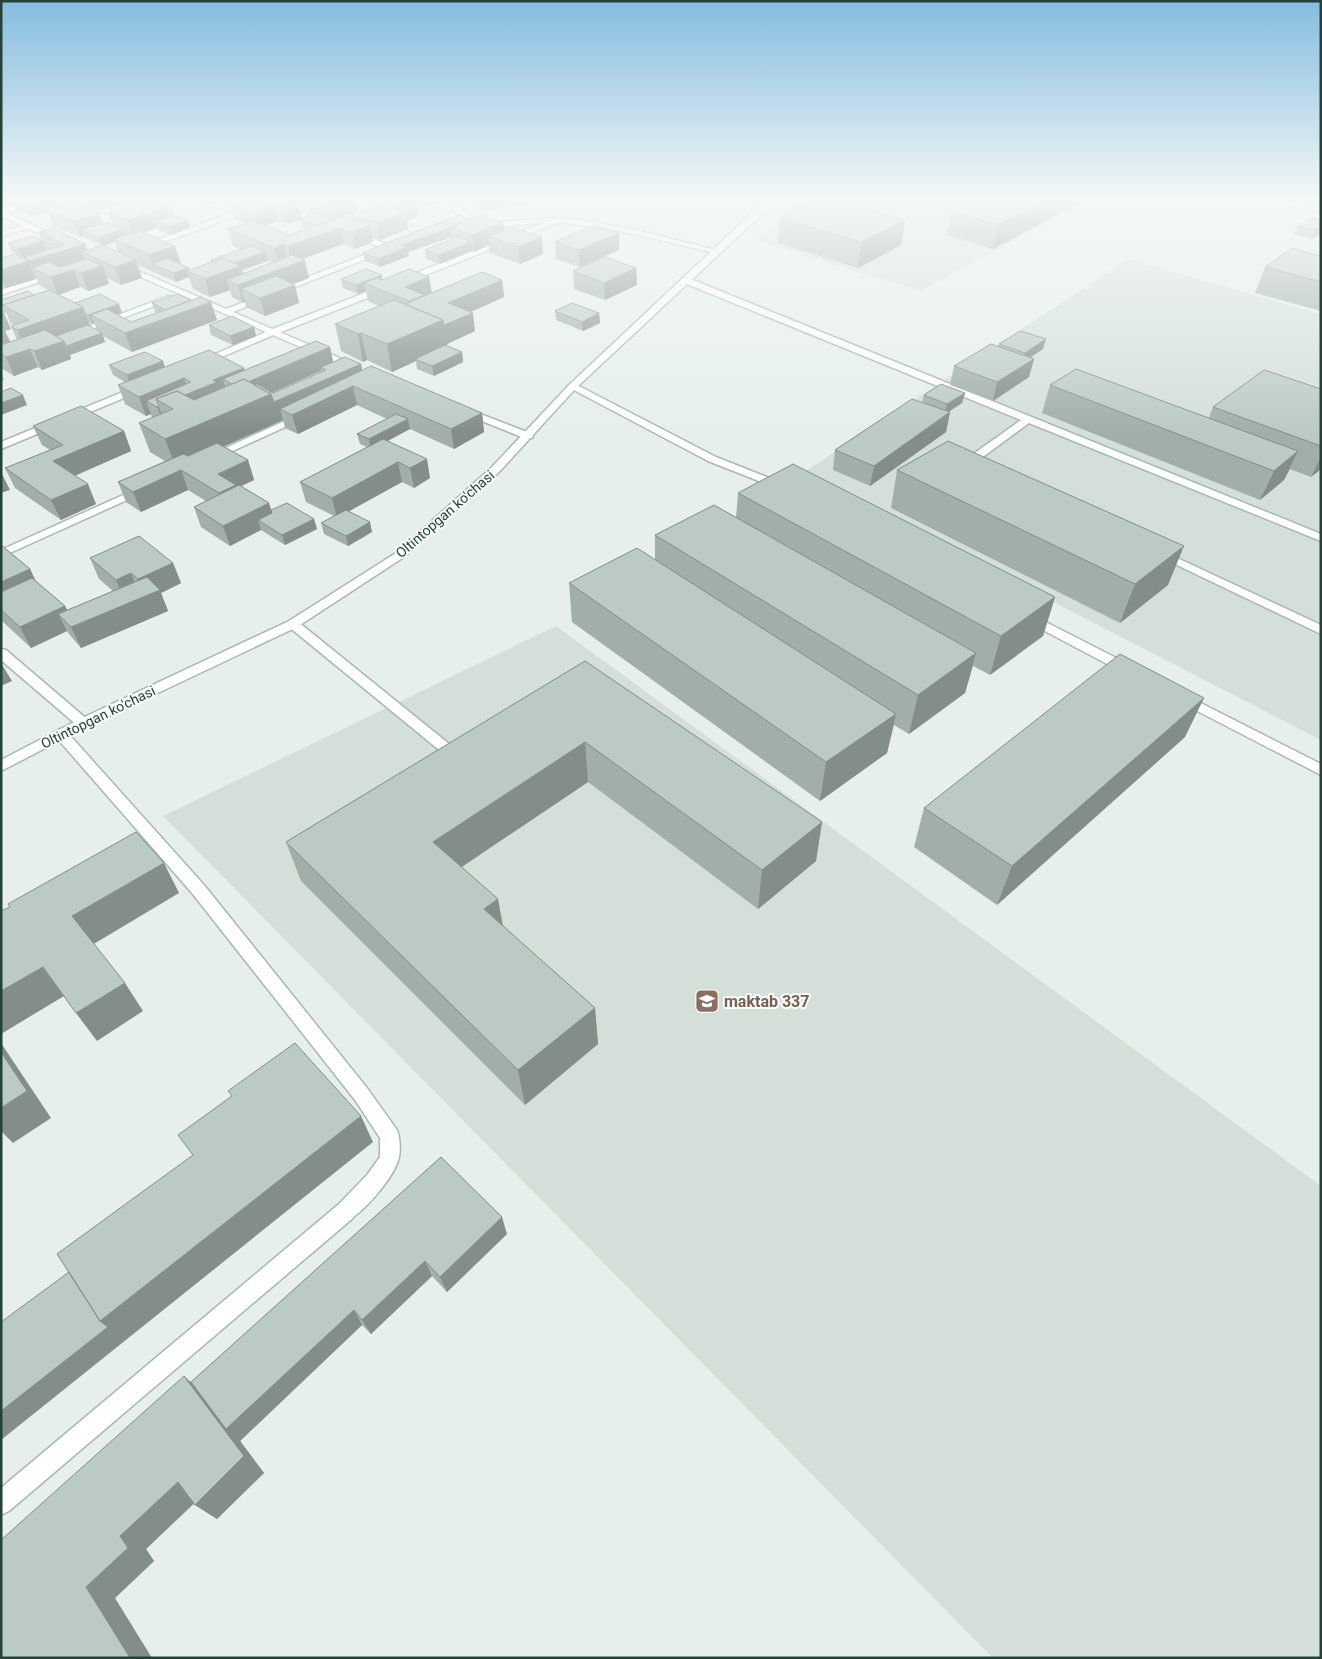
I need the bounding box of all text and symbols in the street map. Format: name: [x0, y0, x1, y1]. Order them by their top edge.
street label: Oltintopgan ko'chasi: [393, 467, 497, 561]
street label: Oltintopgan ko'chasi: [38, 682, 158, 752]
school or university icon: maktab 337: [694, 988, 720, 1014]
place label: maktab 337: [724, 992, 809, 1011]

